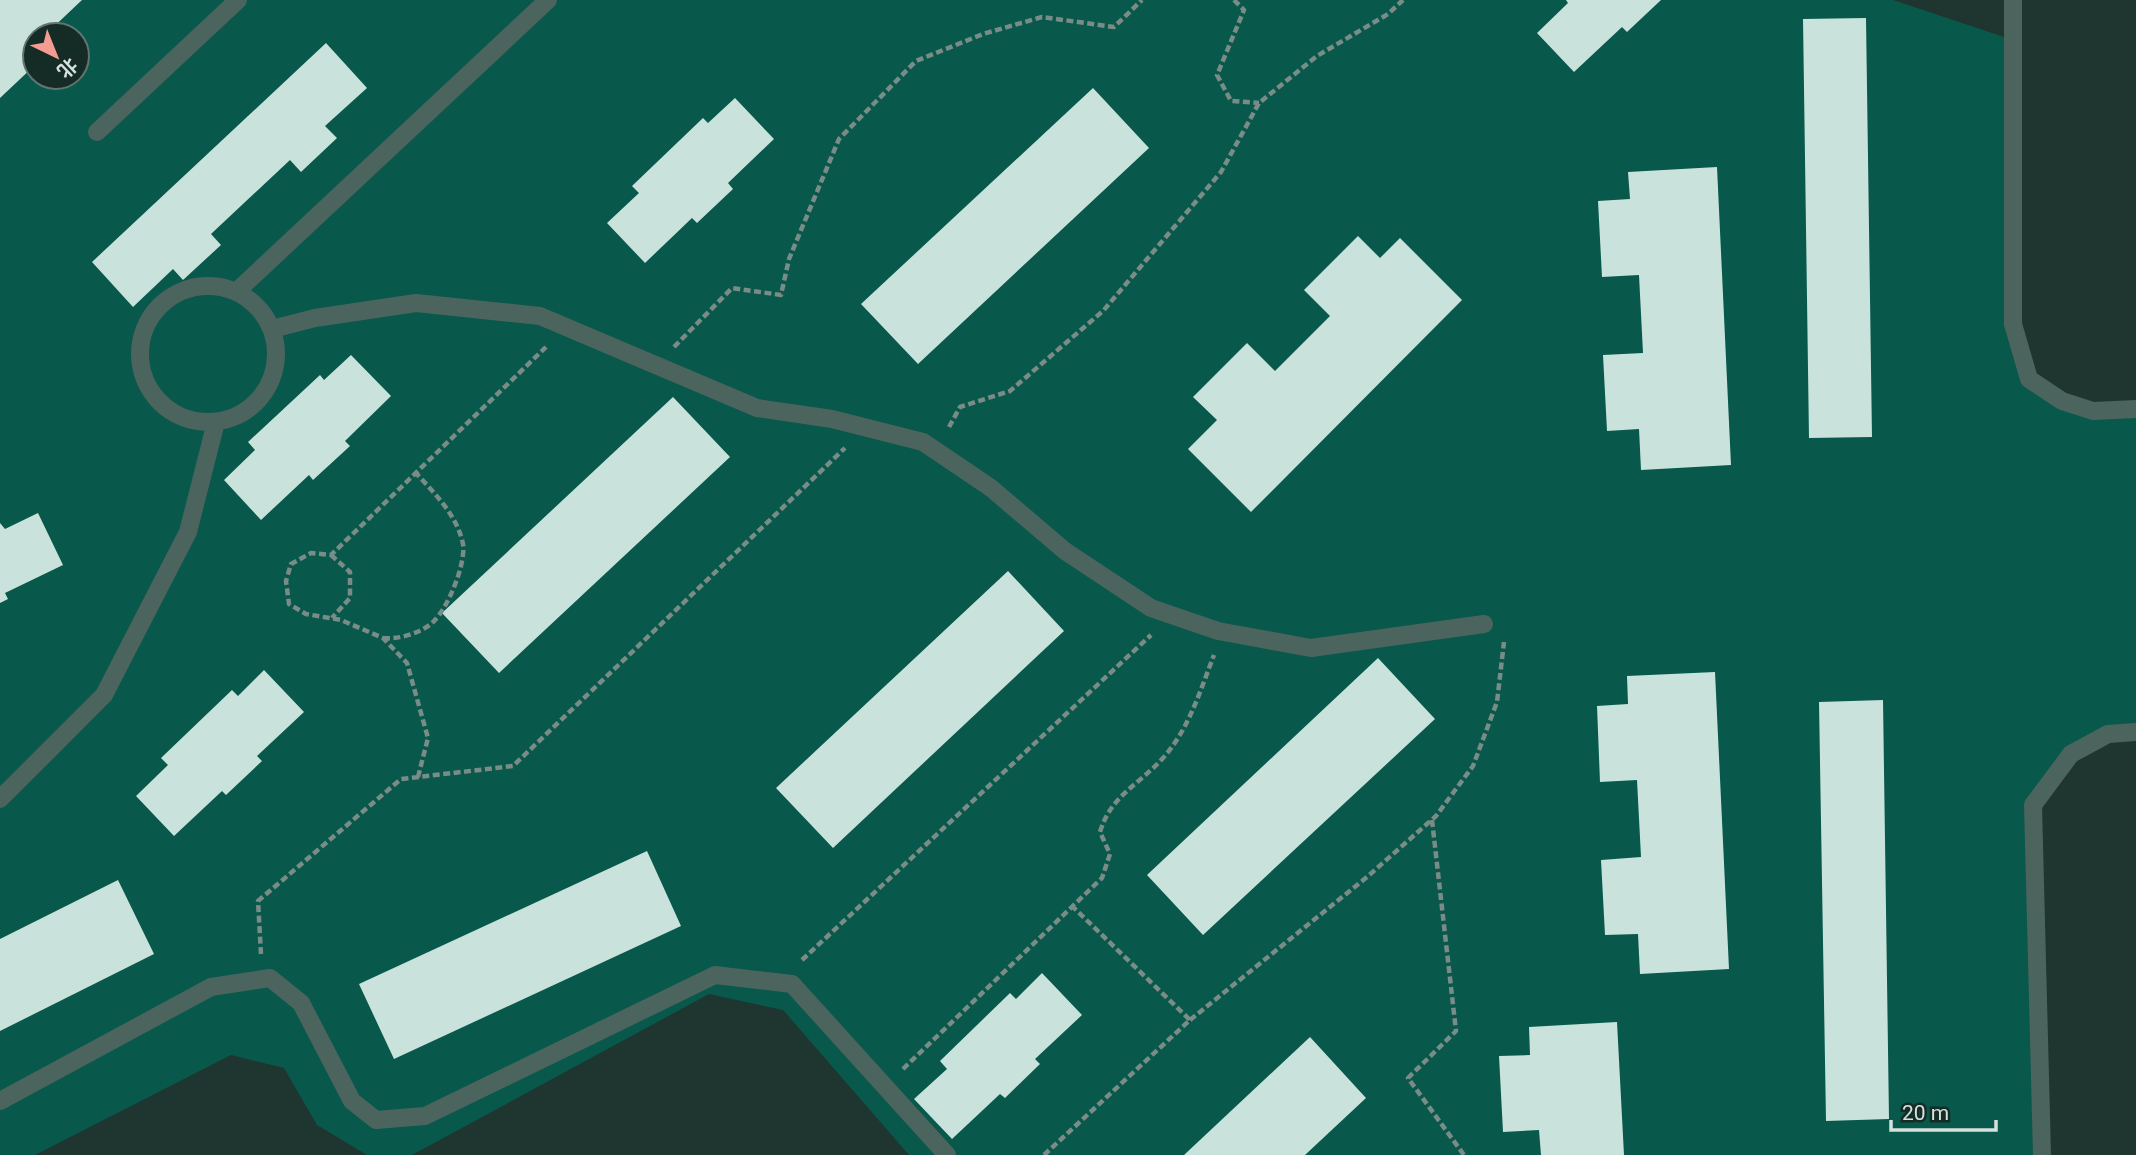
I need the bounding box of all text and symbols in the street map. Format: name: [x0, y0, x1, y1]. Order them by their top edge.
north arrow: [21, 21, 91, 91]
text: 北: [52, 53, 82, 83]
scale bar: [1891, 1088, 1996, 1132]
text: 20 m: [1902, 1101, 1949, 1125]

